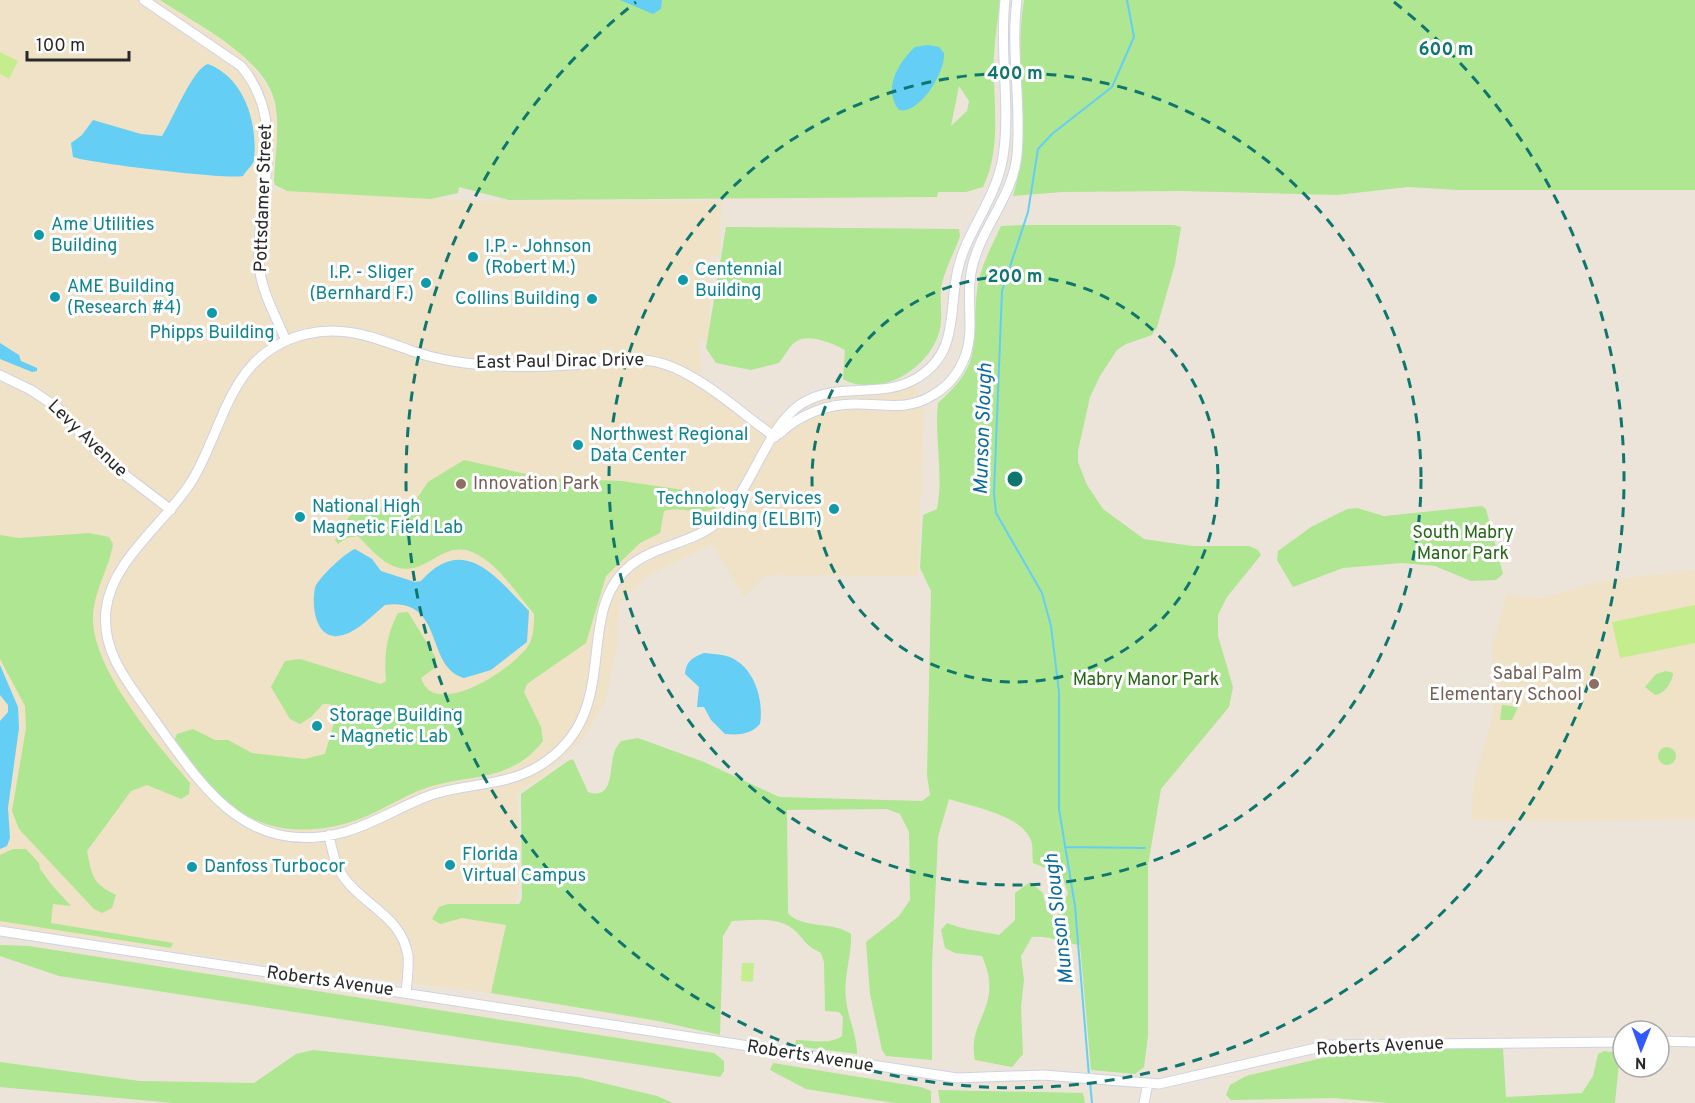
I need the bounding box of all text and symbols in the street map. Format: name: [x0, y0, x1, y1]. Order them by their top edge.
scale bar: [27, 24, 129, 62]
text: 100 m: [36, 35, 85, 58]
text: 600 m: [1418, 39, 1474, 62]
text: 400 m: [987, 63, 1043, 86]
street label: Pottsdamer Street: [250, 123, 278, 273]
place label: Ame Utilities Building: [51, 214, 154, 258]
marker: Ame Utilities Building: [32, 228, 46, 242]
place label: I.P. - Johnson (Robert M.): [485, 236, 591, 280]
marker: I.P. - Johnson (Robert M.): [466, 250, 480, 264]
place label: Centennial Building: [695, 259, 782, 303]
place label: I.P. - Sliger (Bernhard F.): [309, 262, 414, 306]
text: 200 m: [987, 266, 1043, 289]
marker: Centennial Building: [676, 273, 690, 287]
place label: AME Building (Research #4): [67, 276, 181, 320]
marker: I.P. - Sliger (Bernhard F.): [419, 276, 433, 290]
place label: Collins Building: [455, 288, 580, 311]
marker: AME Building (Research #4): [48, 290, 62, 304]
marker: Collins Building: [585, 292, 599, 306]
marker: Phipps Building: [205, 306, 219, 320]
place label: Phipps Building: [149, 322, 275, 345]
street label: East Paul Dirac Drive: [476, 349, 644, 375]
water label: Munson Slough: [969, 363, 999, 495]
street label: Levy Avenue: [42, 395, 132, 483]
place label: Northwest Regional Data Center: [590, 424, 749, 468]
marker: Northwest Regional Data Center: [571, 438, 585, 452]
centre of rings: [1005, 469, 1025, 489]
place label: Innovation Park: [473, 473, 599, 496]
marker: Innovation Park: [454, 477, 468, 491]
place label: Technology Services Building (ELBIT): [656, 488, 822, 532]
place label: National High Magnetic Field Lab: [312, 496, 463, 540]
marker: Technology Services Building (ELBIT): [827, 502, 841, 516]
marker: National High Magnetic Field Lab: [293, 510, 307, 524]
park label: South Mabry Manor Park: [1412, 522, 1514, 566]
place label: Sabal Palm Elementary School: [1429, 663, 1582, 707]
park label: Mabry Manor Park: [1073, 669, 1219, 692]
marker: Sabal Palm Elementary School: [1587, 677, 1601, 691]
place label: Storage Building - Magnetic Lab: [329, 705, 463, 749]
marker: Storage Building - Magnetic Lab: [310, 719, 324, 733]
place label: Florida Virtual Campus: [462, 844, 586, 888]
water label: Munson Slough: [1039, 852, 1081, 986]
place label: Danfoss Turbocor: [204, 856, 345, 879]
marker: Florida Virtual Campus: [443, 858, 457, 872]
marker: Danfoss Turbocor: [185, 860, 199, 874]
street label: Roberts Avenue: [265, 962, 395, 1002]
north arrow: [1611, 1019, 1671, 1079]
street label: Roberts Avenue: [1316, 1032, 1444, 1062]
street label: Roberts Avenue: [745, 1036, 875, 1078]
text: N: [1635, 1052, 1647, 1072]

